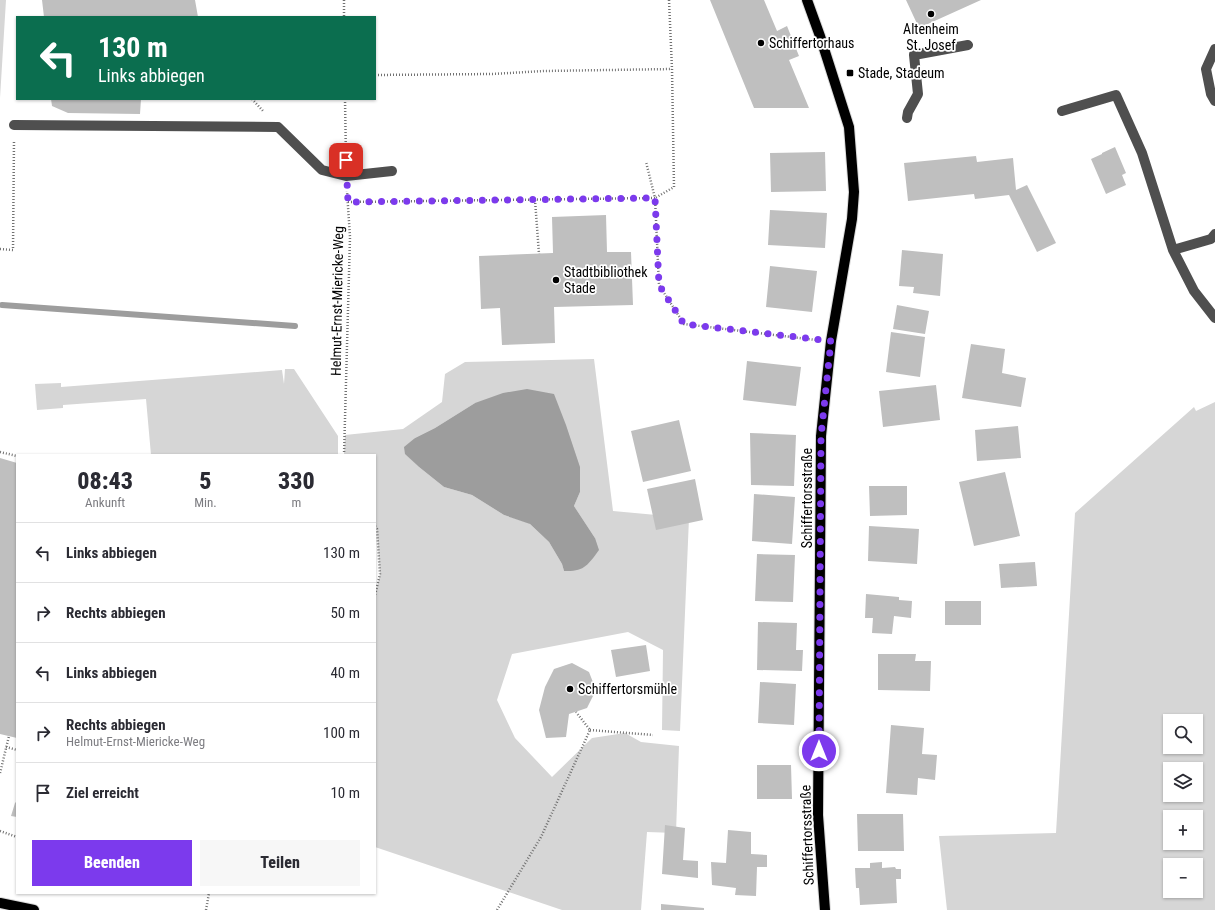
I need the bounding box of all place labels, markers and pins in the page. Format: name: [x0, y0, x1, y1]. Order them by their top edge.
marker: Altenheim St. Josef: [926, 9, 936, 19]
place label: Altenheim St. Josef: [903, 21, 959, 53]
place label: Schiffertorhaus: [769, 35, 854, 51]
marker: Schiffertorhaus: [756, 38, 766, 48]
place label: Stade, Stadeum: [858, 65, 945, 81]
marker: Stade, Stadeum: [845, 68, 855, 78]
pin: [329, 143, 363, 177]
place label: Stadtbibliothek Stade: [564, 264, 648, 296]
marker: Stadtbibliothek Stade: [551, 275, 561, 285]
place label: Schiffertorsmühle: [578, 681, 678, 697]
marker: Schiffertorsmühle: [565, 684, 575, 694]

